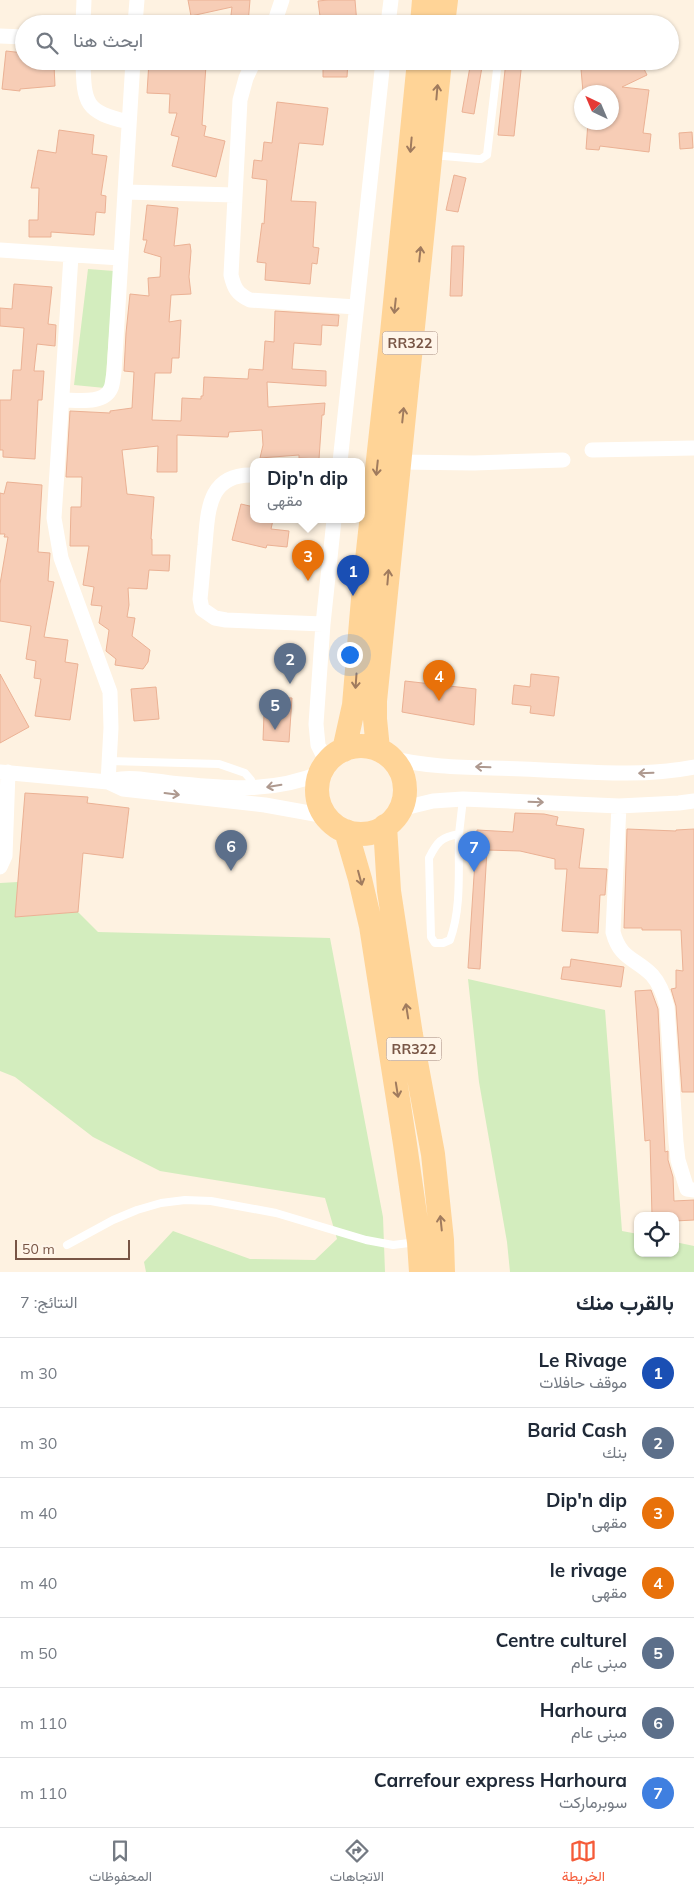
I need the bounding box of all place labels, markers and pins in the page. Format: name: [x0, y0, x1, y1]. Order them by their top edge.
pin: 3: [292, 540, 324, 581]
pin: 1: [337, 555, 369, 596]
pin: 2: [274, 643, 306, 684]
pin: 4: [423, 660, 455, 701]
pin: 5: [259, 689, 291, 730]
pin: 6: [215, 830, 247, 871]
pin: 7: [458, 831, 490, 872]

